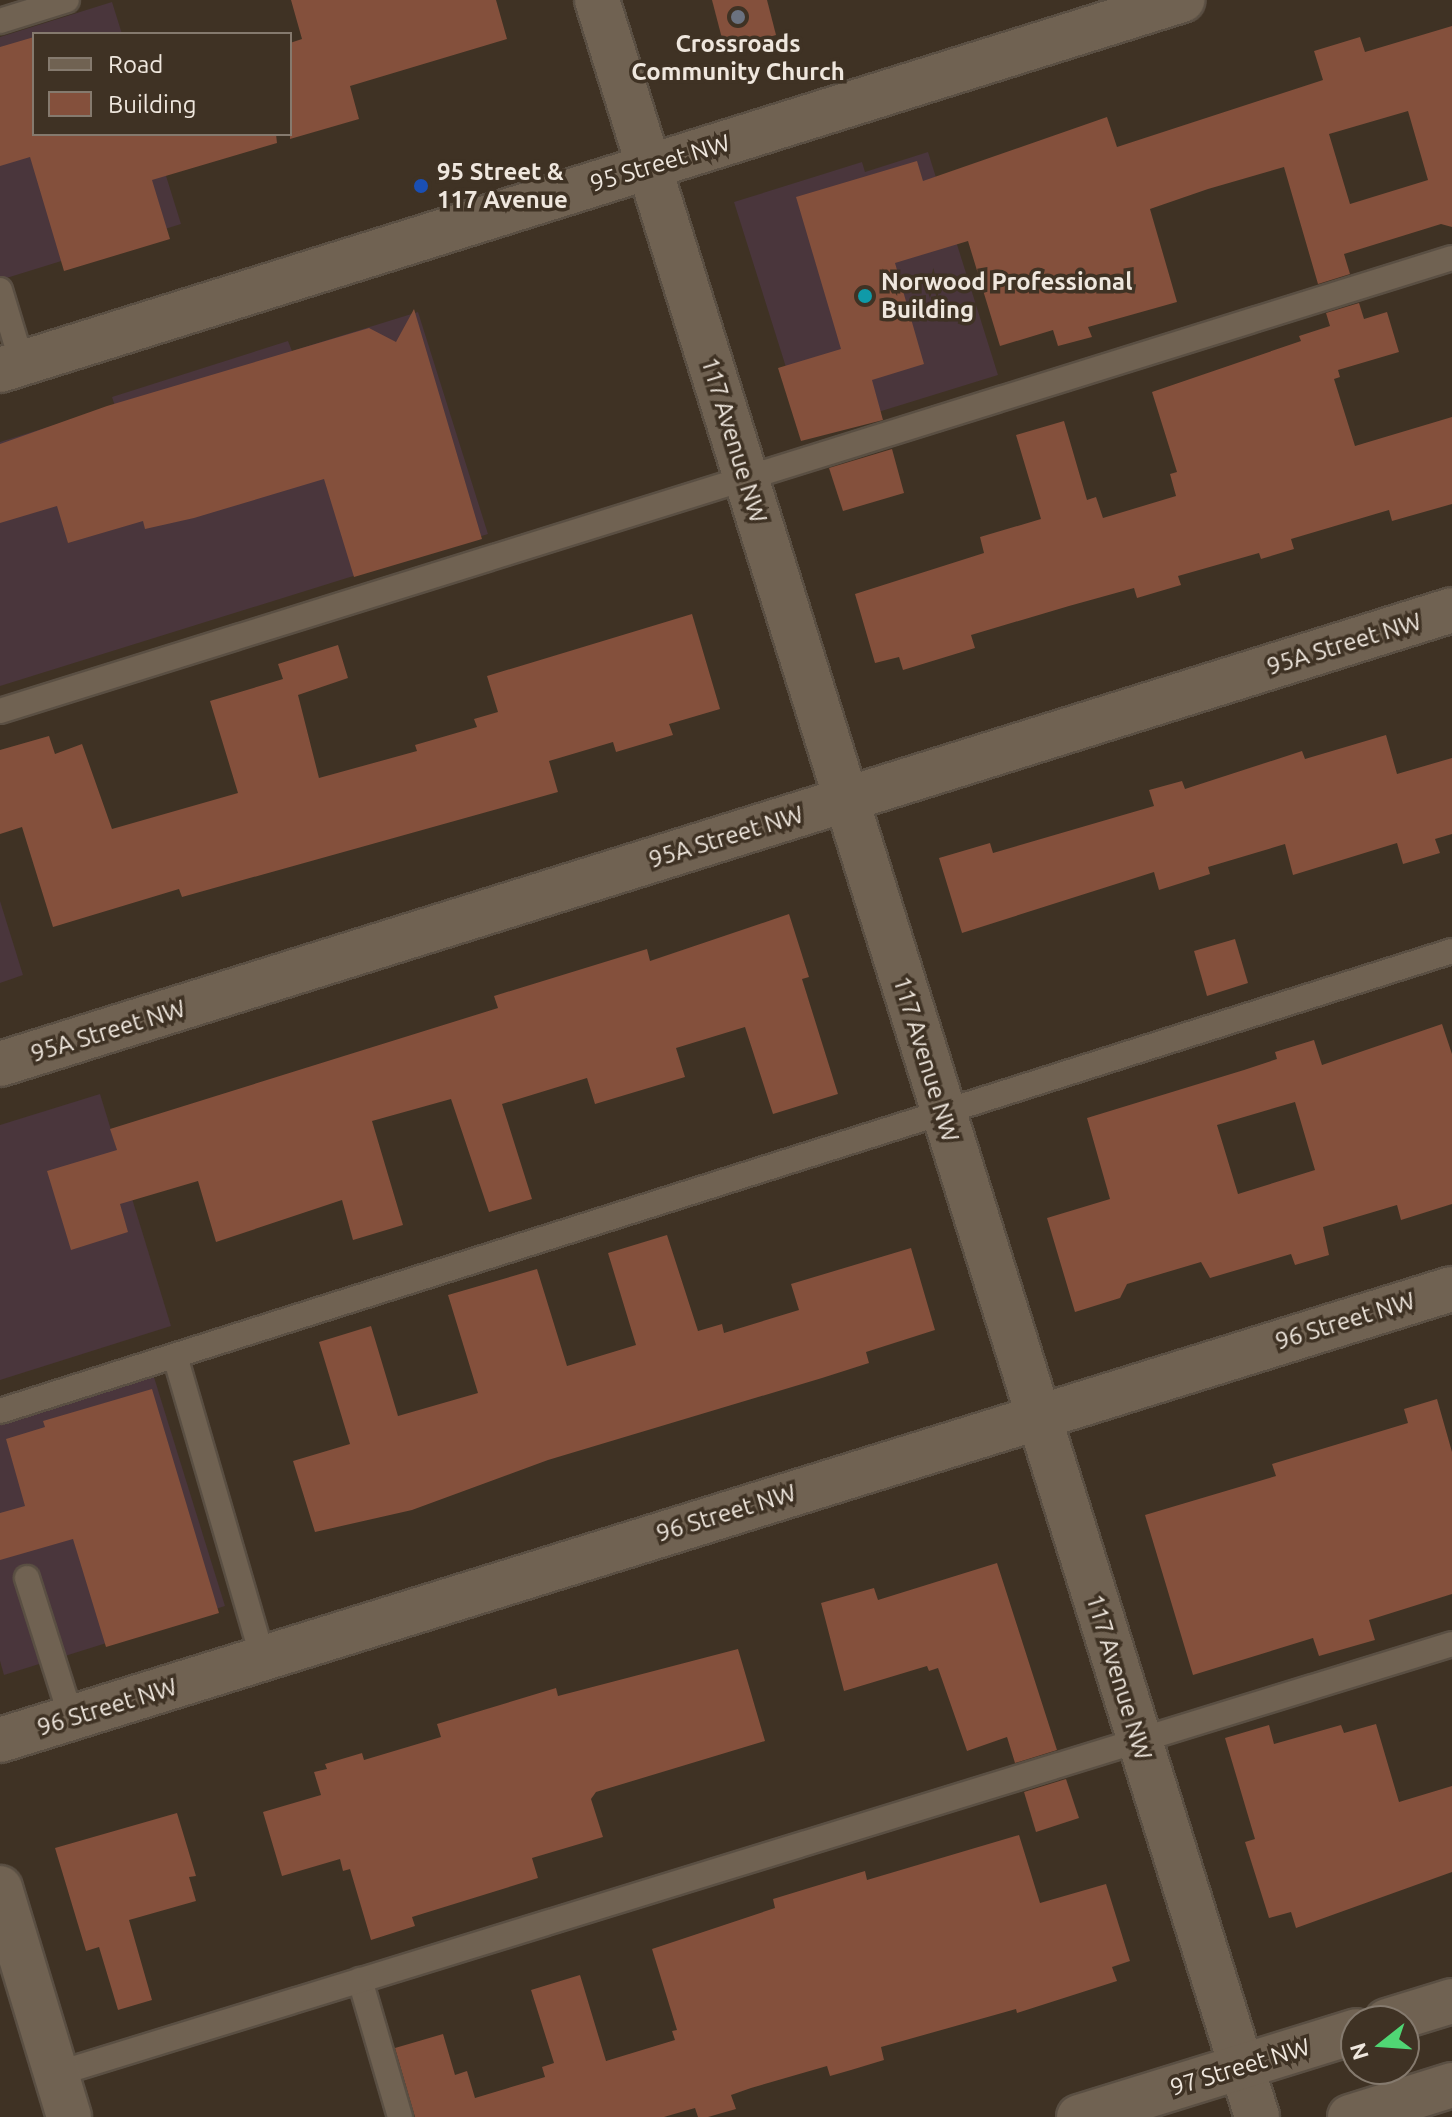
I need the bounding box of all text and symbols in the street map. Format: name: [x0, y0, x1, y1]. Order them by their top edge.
marker: Crossroads Community Church: [729, 8, 747, 26]
place label: Crossroads Community Church: [631, 30, 845, 86]
legend: [32, 32, 292, 136]
text: Road: [108, 51, 163, 78]
text: Building: [108, 91, 196, 118]
street label: 95 Street NW: [587, 128, 733, 198]
place label: 95 Street & 117 Avenue: [437, 158, 568, 214]
marker: 95 Street & 117 Avenue: [412, 177, 430, 195]
place label: Norwood Professional Building: [881, 268, 1132, 324]
marker: Norwood Professional Building: [856, 287, 874, 305]
street label: 117 Avenue NW: [695, 354, 773, 526]
street label: 95A Street NW: [1263, 607, 1425, 681]
street label: 95A Street NW: [645, 800, 807, 874]
street label: 117 Avenue NW: [887, 973, 965, 1145]
street label: 95A Street NW: [27, 994, 189, 1068]
street label: 96 Street NW: [1272, 1286, 1418, 1356]
street label: 96 Street NW: [653, 1478, 799, 1548]
street label: 117 Avenue NW: [1080, 1591, 1158, 1763]
street label: 96 Street NW: [34, 1672, 180, 1742]
north arrow: [1340, 2005, 1420, 2085]
street label: 97 Street NW: [1167, 2032, 1313, 2102]
text: N: [1344, 2040, 1373, 2063]

